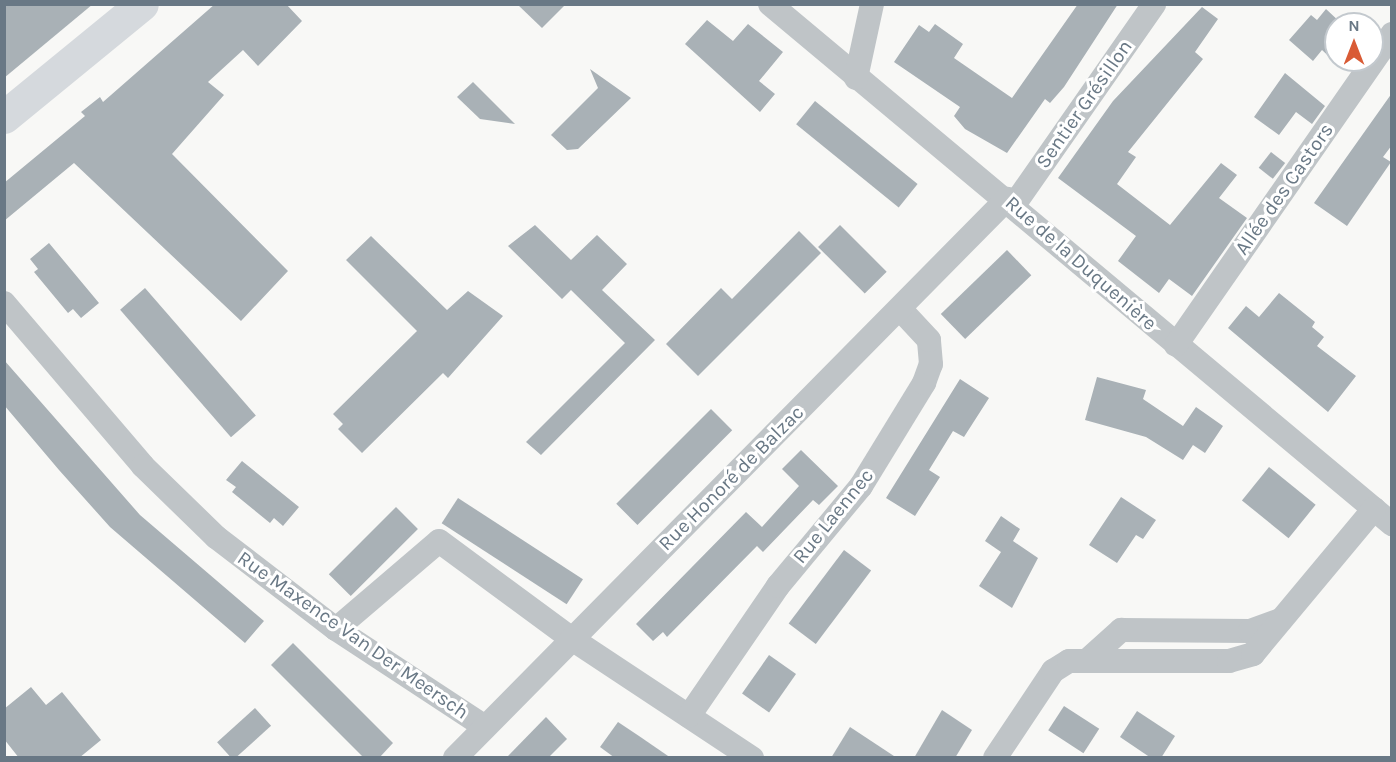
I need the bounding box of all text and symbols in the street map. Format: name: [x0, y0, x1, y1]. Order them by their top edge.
north arrow: [1324, 12, 1384, 72]
text: N: [1348, 16, 1360, 35]
street label: Sentier Grésillon: [1031, 35, 1137, 173]
street label: Allée des Castors: [1230, 118, 1338, 260]
street label: Rue de la Duquenière: [1000, 191, 1162, 335]
street label: Rue Honoré de Balzac: [653, 400, 809, 556]
street label: Rue Laennec: [788, 464, 878, 568]
street label: Rue Maxence Van Der Meersch: [233, 546, 473, 724]

